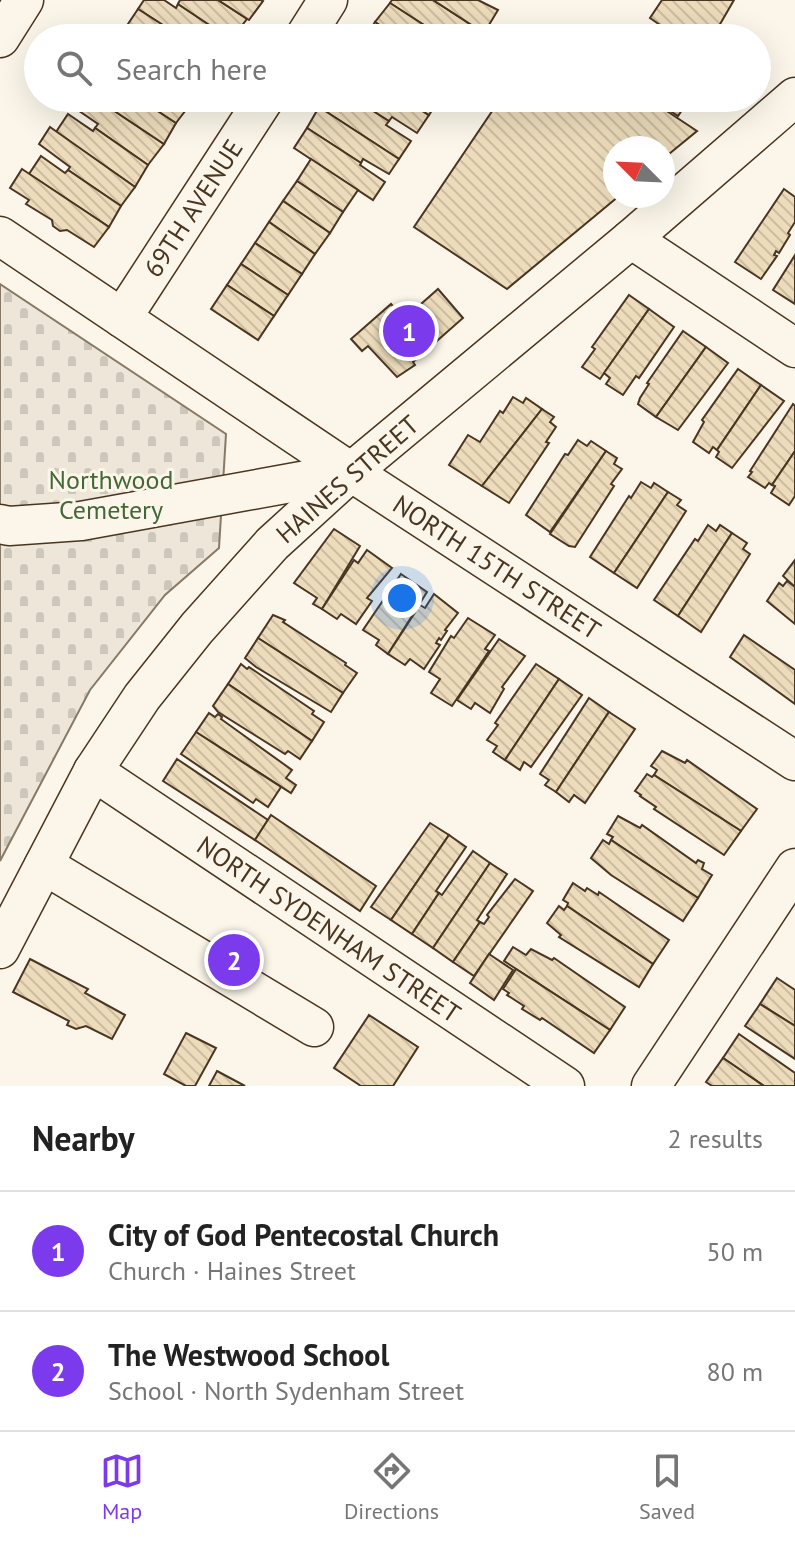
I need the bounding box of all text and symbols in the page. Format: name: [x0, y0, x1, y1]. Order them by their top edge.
search box: [24, 24, 771, 112]
icon: search: [52, 46, 96, 90]
text: Search here: [116, 49, 267, 88]
street label: 69TH AVENUE: [136, 133, 250, 283]
north arrow: [603, 136, 675, 208]
pin: 1: [383, 301, 435, 361]
street label: HAINES STREET: [269, 408, 425, 550]
park label: Northwood Cemetery: [49, 463, 173, 526]
street label: NORTH 15TH STREET: [387, 487, 607, 647]
your location: [382, 578, 422, 618]
street label: NORTH SYDENHAM STREET: [191, 828, 467, 1030]
pin: 2: [208, 930, 260, 990]
text: Nearby: [32, 1116, 134, 1160]
text: 2 results: [668, 1122, 763, 1155]
text: City of God Pentecostal Church: [108, 1215, 499, 1254]
text: 1: [51, 1235, 65, 1268]
text: 50 m: [707, 1235, 763, 1268]
text: Church · Haines Street: [108, 1254, 356, 1287]
text: The Westwood School: [108, 1335, 389, 1374]
text: 2: [51, 1355, 65, 1388]
text: 80 m: [707, 1355, 763, 1388]
text: School · North Sydenham Street: [108, 1374, 464, 1407]
tab: Map: [100, 1449, 144, 1525]
tab: Directions: [344, 1449, 439, 1525]
tab: Saved: [639, 1449, 695, 1525]

